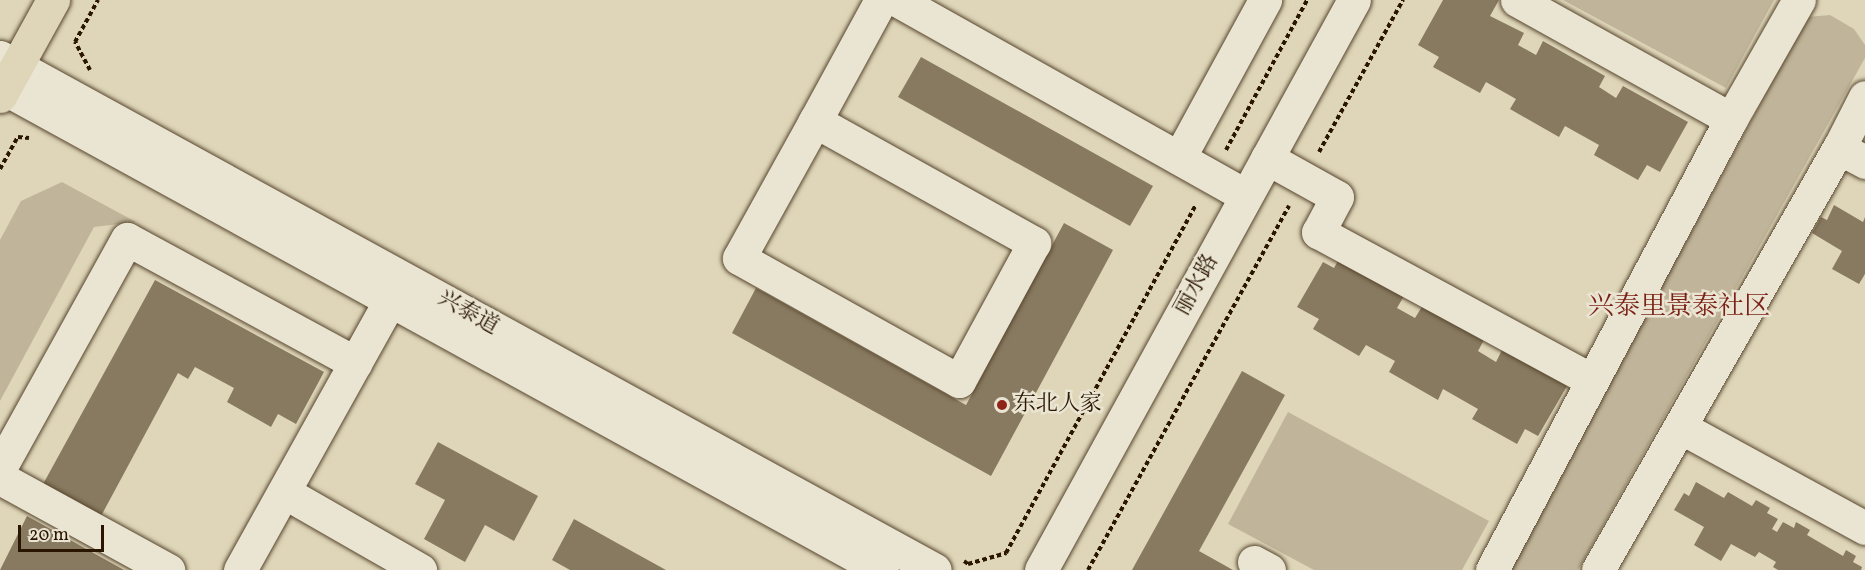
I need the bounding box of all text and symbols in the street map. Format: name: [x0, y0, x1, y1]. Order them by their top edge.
street label: 丽水路: [1169, 250, 1225, 320]
street label: 兴泰道: [433, 285, 503, 341]
district label: 兴泰里景泰社区: [1588, 292, 1770, 324]
place label: 东北人家: [1014, 392, 1102, 418]
marker: 东北人家: [995, 398, 1009, 412]
scale bar: [21, 513, 106, 551]
text: 20 m: [29, 523, 69, 548]

